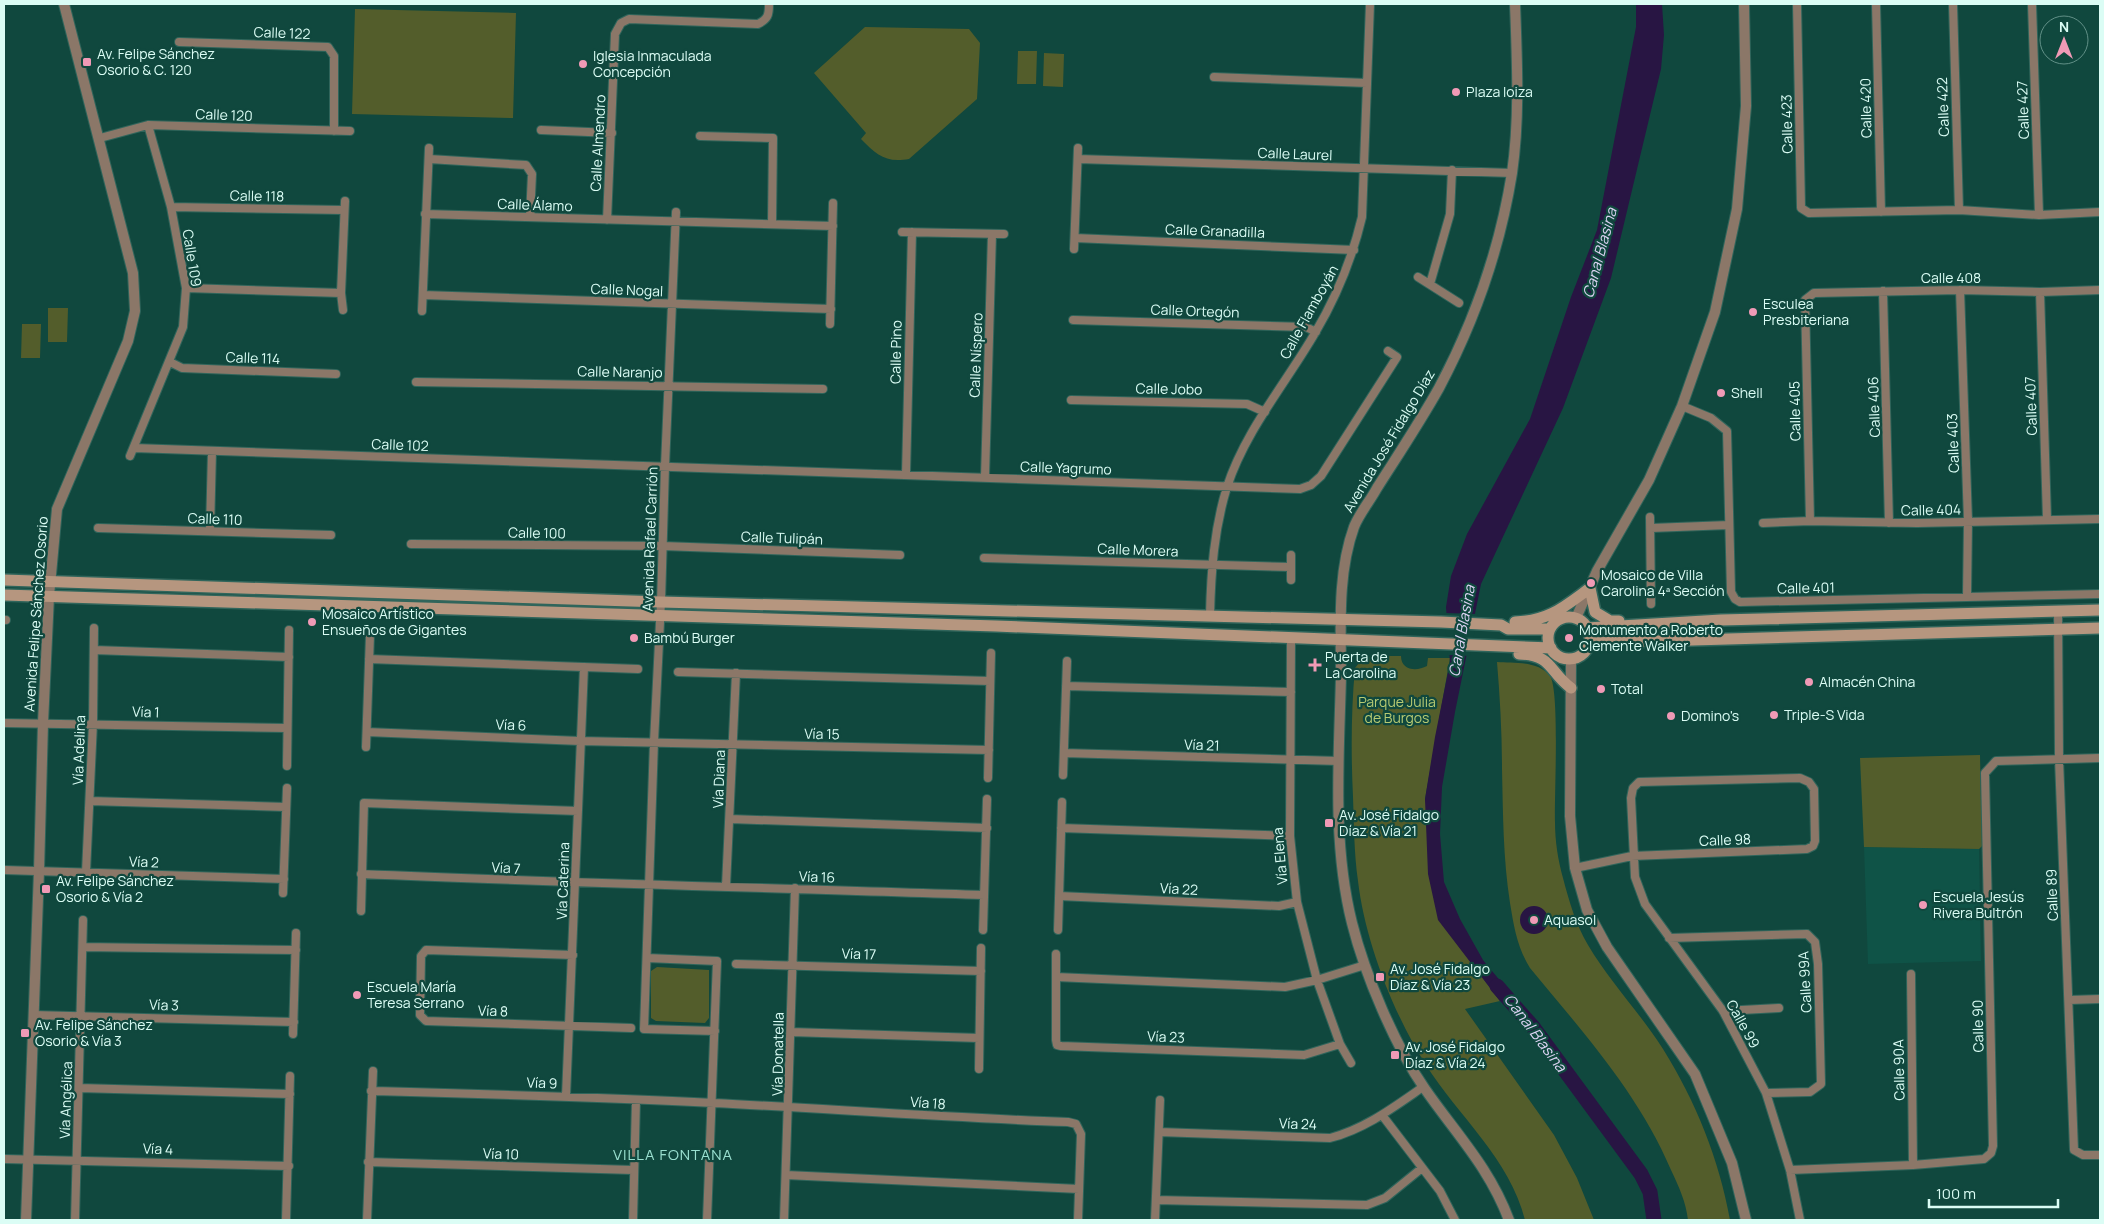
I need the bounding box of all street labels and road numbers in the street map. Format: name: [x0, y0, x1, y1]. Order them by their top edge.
street label: Calle 122: [253, 22, 311, 43]
street label: Calle 422: [1932, 77, 1953, 137]
street label: Calle 420: [1855, 78, 1876, 138]
street label: Calle 427: [2012, 80, 2033, 140]
street label: Calle Almendro: [585, 94, 610, 192]
street label: Calle 423: [1776, 94, 1797, 154]
street label: Calle 120: [195, 104, 253, 125]
street label: Calle Laurel: [1257, 143, 1333, 164]
street label: Calle 118: [230, 186, 284, 205]
street label: Calle Álamo: [497, 194, 573, 215]
street label: Calle Granadilla: [1165, 219, 1265, 242]
street label: Calle 109: [179, 228, 206, 288]
street label: Calle Flamboyán: [1275, 261, 1342, 362]
street label: Calle 408: [1921, 268, 1981, 287]
street label: Calle Nogal: [590, 279, 664, 300]
street label: Calle Ortegón: [1150, 299, 1240, 322]
street label: Calle Níspero: [965, 312, 986, 398]
street label: Calle Pino: [885, 320, 906, 384]
street label: Calle 114: [225, 347, 281, 368]
street label: Calle Naranjo: [577, 361, 663, 382]
street label: Avenida José Fidalgo Díaz: [1338, 366, 1439, 516]
street label: Calle 406: [1863, 376, 1884, 438]
street label: Calle 407: [2020, 376, 2041, 436]
street label: Calle Jobo: [1136, 378, 1202, 399]
street label: Calle 405: [1784, 381, 1805, 441]
street label: Calle 403: [1942, 413, 1963, 473]
street label: Calle 102: [371, 434, 429, 455]
street label: Calle Yagrumo: [1020, 456, 1112, 479]
street label: Avenida Rafael Carrión: [637, 466, 662, 612]
street label: Calle 404: [1901, 499, 1961, 520]
street label: Calle 110: [187, 508, 243, 529]
street label: Avenida Felipe Sánchez Osorio: [19, 516, 52, 712]
street label: Calle 100: [508, 522, 566, 543]
street label: Calle Tulipán: [741, 527, 823, 548]
street label: Calle Morera: [1097, 539, 1179, 560]
street label: Calle 401: [1777, 577, 1835, 598]
street label: Vía 1: [132, 702, 160, 721]
street label: Vía 6: [495, 714, 527, 735]
street label: Vía Adelina: [68, 715, 89, 785]
street label: Vía 15: [804, 724, 840, 743]
street label: Vía 21: [1184, 734, 1220, 755]
street label: Vía Diana: [708, 749, 729, 809]
street label: Vía Elena: [1268, 827, 1291, 885]
street label: Calle 98: [1699, 829, 1751, 850]
street label: Vía Caterina: [552, 842, 573, 920]
street label: Vía 2: [129, 851, 159, 872]
street label: Vía 7: [491, 857, 521, 878]
street label: Vía 16: [799, 866, 835, 887]
street label: Calle 89: [2041, 869, 2062, 921]
street label: Vía 22: [1160, 878, 1198, 899]
street label: Vía 17: [841, 943, 877, 964]
street label: Calle 99A: [1793, 951, 1816, 1013]
street label: Vía 3: [149, 994, 179, 1015]
street label: Calle 99: [1722, 996, 1765, 1051]
street label: Vía 8: [478, 1000, 508, 1021]
street label: Calle 90: [1968, 1000, 1987, 1052]
street label: Vía Donatella: [767, 1012, 788, 1096]
street label: Vía 23: [1147, 1026, 1185, 1047]
street label: Calle 90A: [1888, 1039, 1909, 1101]
street label: Vía Angélica: [55, 1061, 76, 1139]
street label: Vía 9: [526, 1072, 558, 1093]
street label: Vía 18: [910, 1092, 946, 1113]
street label: Vía 24: [1279, 1113, 1317, 1134]
street label: Vía 4: [143, 1138, 173, 1159]
street label: Vía 10: [483, 1143, 519, 1164]

